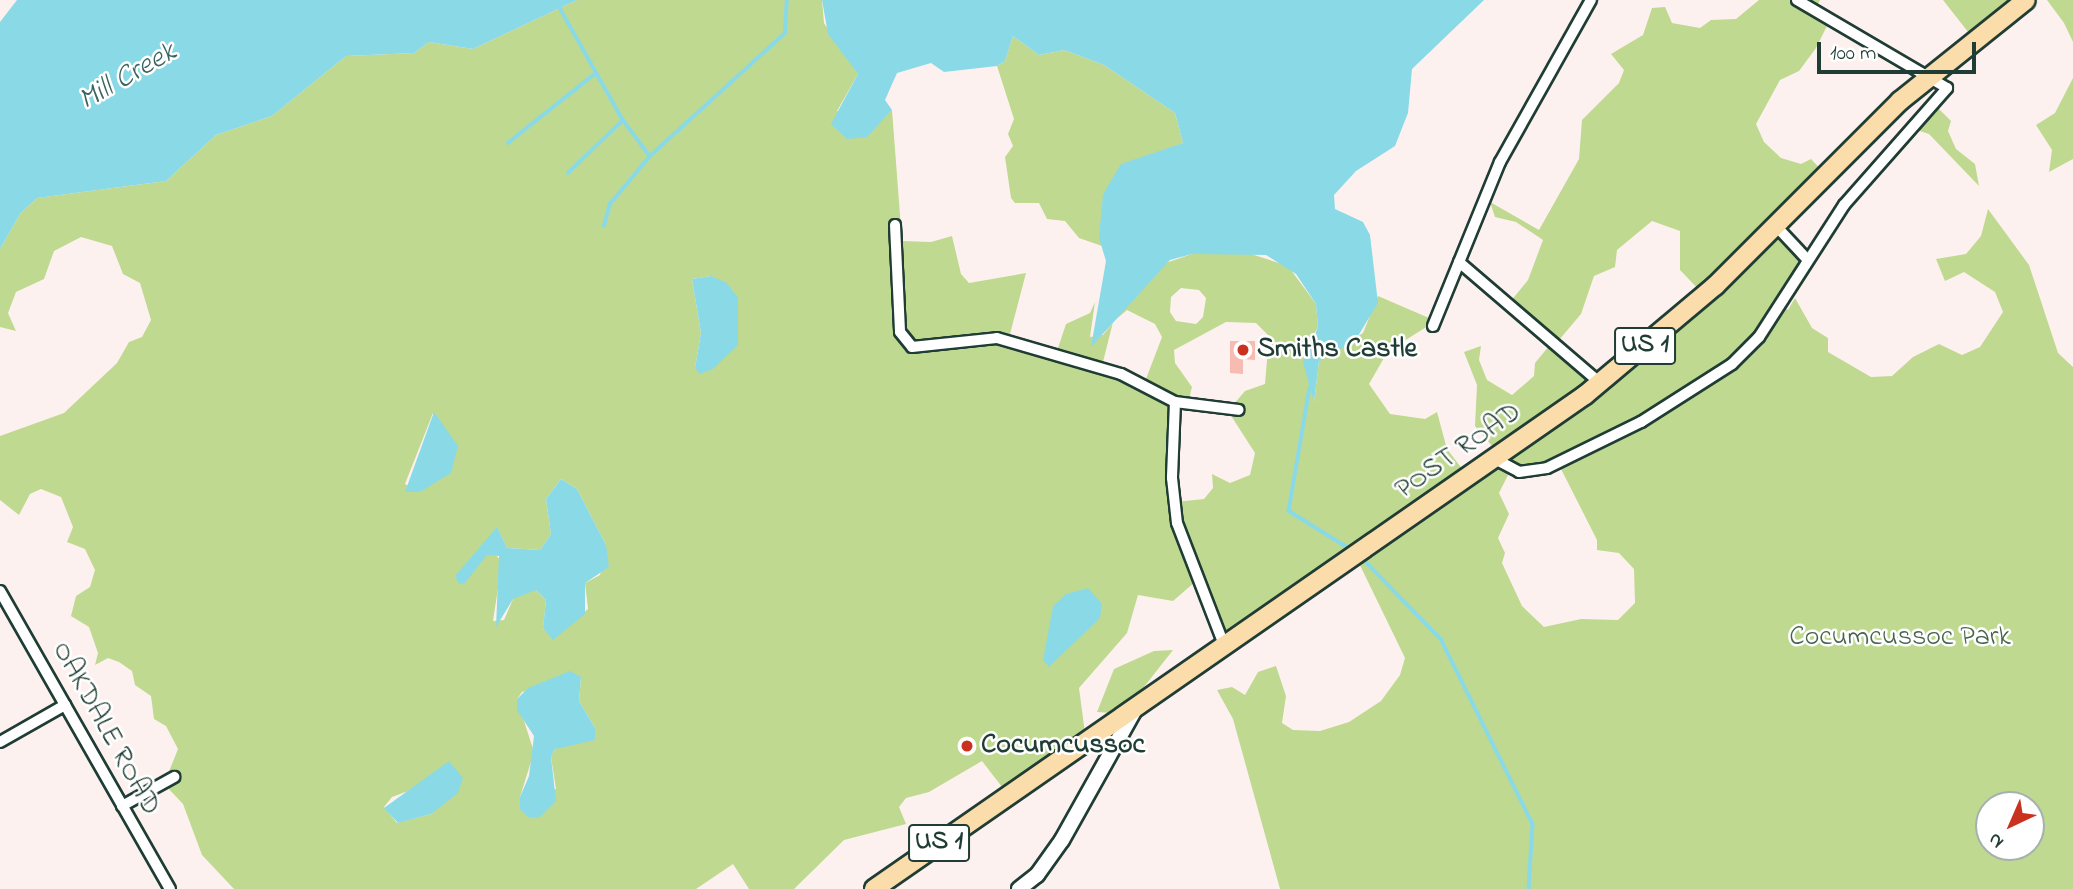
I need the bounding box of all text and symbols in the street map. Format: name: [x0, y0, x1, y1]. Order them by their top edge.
scale bar: [1821, 28, 1980, 72]
water label: Mill Creek: [73, 35, 183, 119]
text: 100 m: [1830, 39, 1876, 69]
road number: US 1: [1614, 324, 1676, 368]
place label: Smiths Castle: [1257, 333, 1417, 367]
marker: Smiths Castle: [1235, 342, 1251, 358]
street label: POST ROAD: [1390, 396, 1528, 508]
park label: Cocumcussoc Park: [1789, 621, 2011, 655]
street label: OAKDALE ROAD: [43, 636, 167, 822]
place label: Cocumcussoc: [981, 729, 1145, 763]
marker: Cocumcussoc: [959, 738, 975, 754]
north arrow: [1975, 791, 2045, 861]
road number: US 1: [908, 820, 970, 866]
text: N: [1982, 826, 2010, 854]

